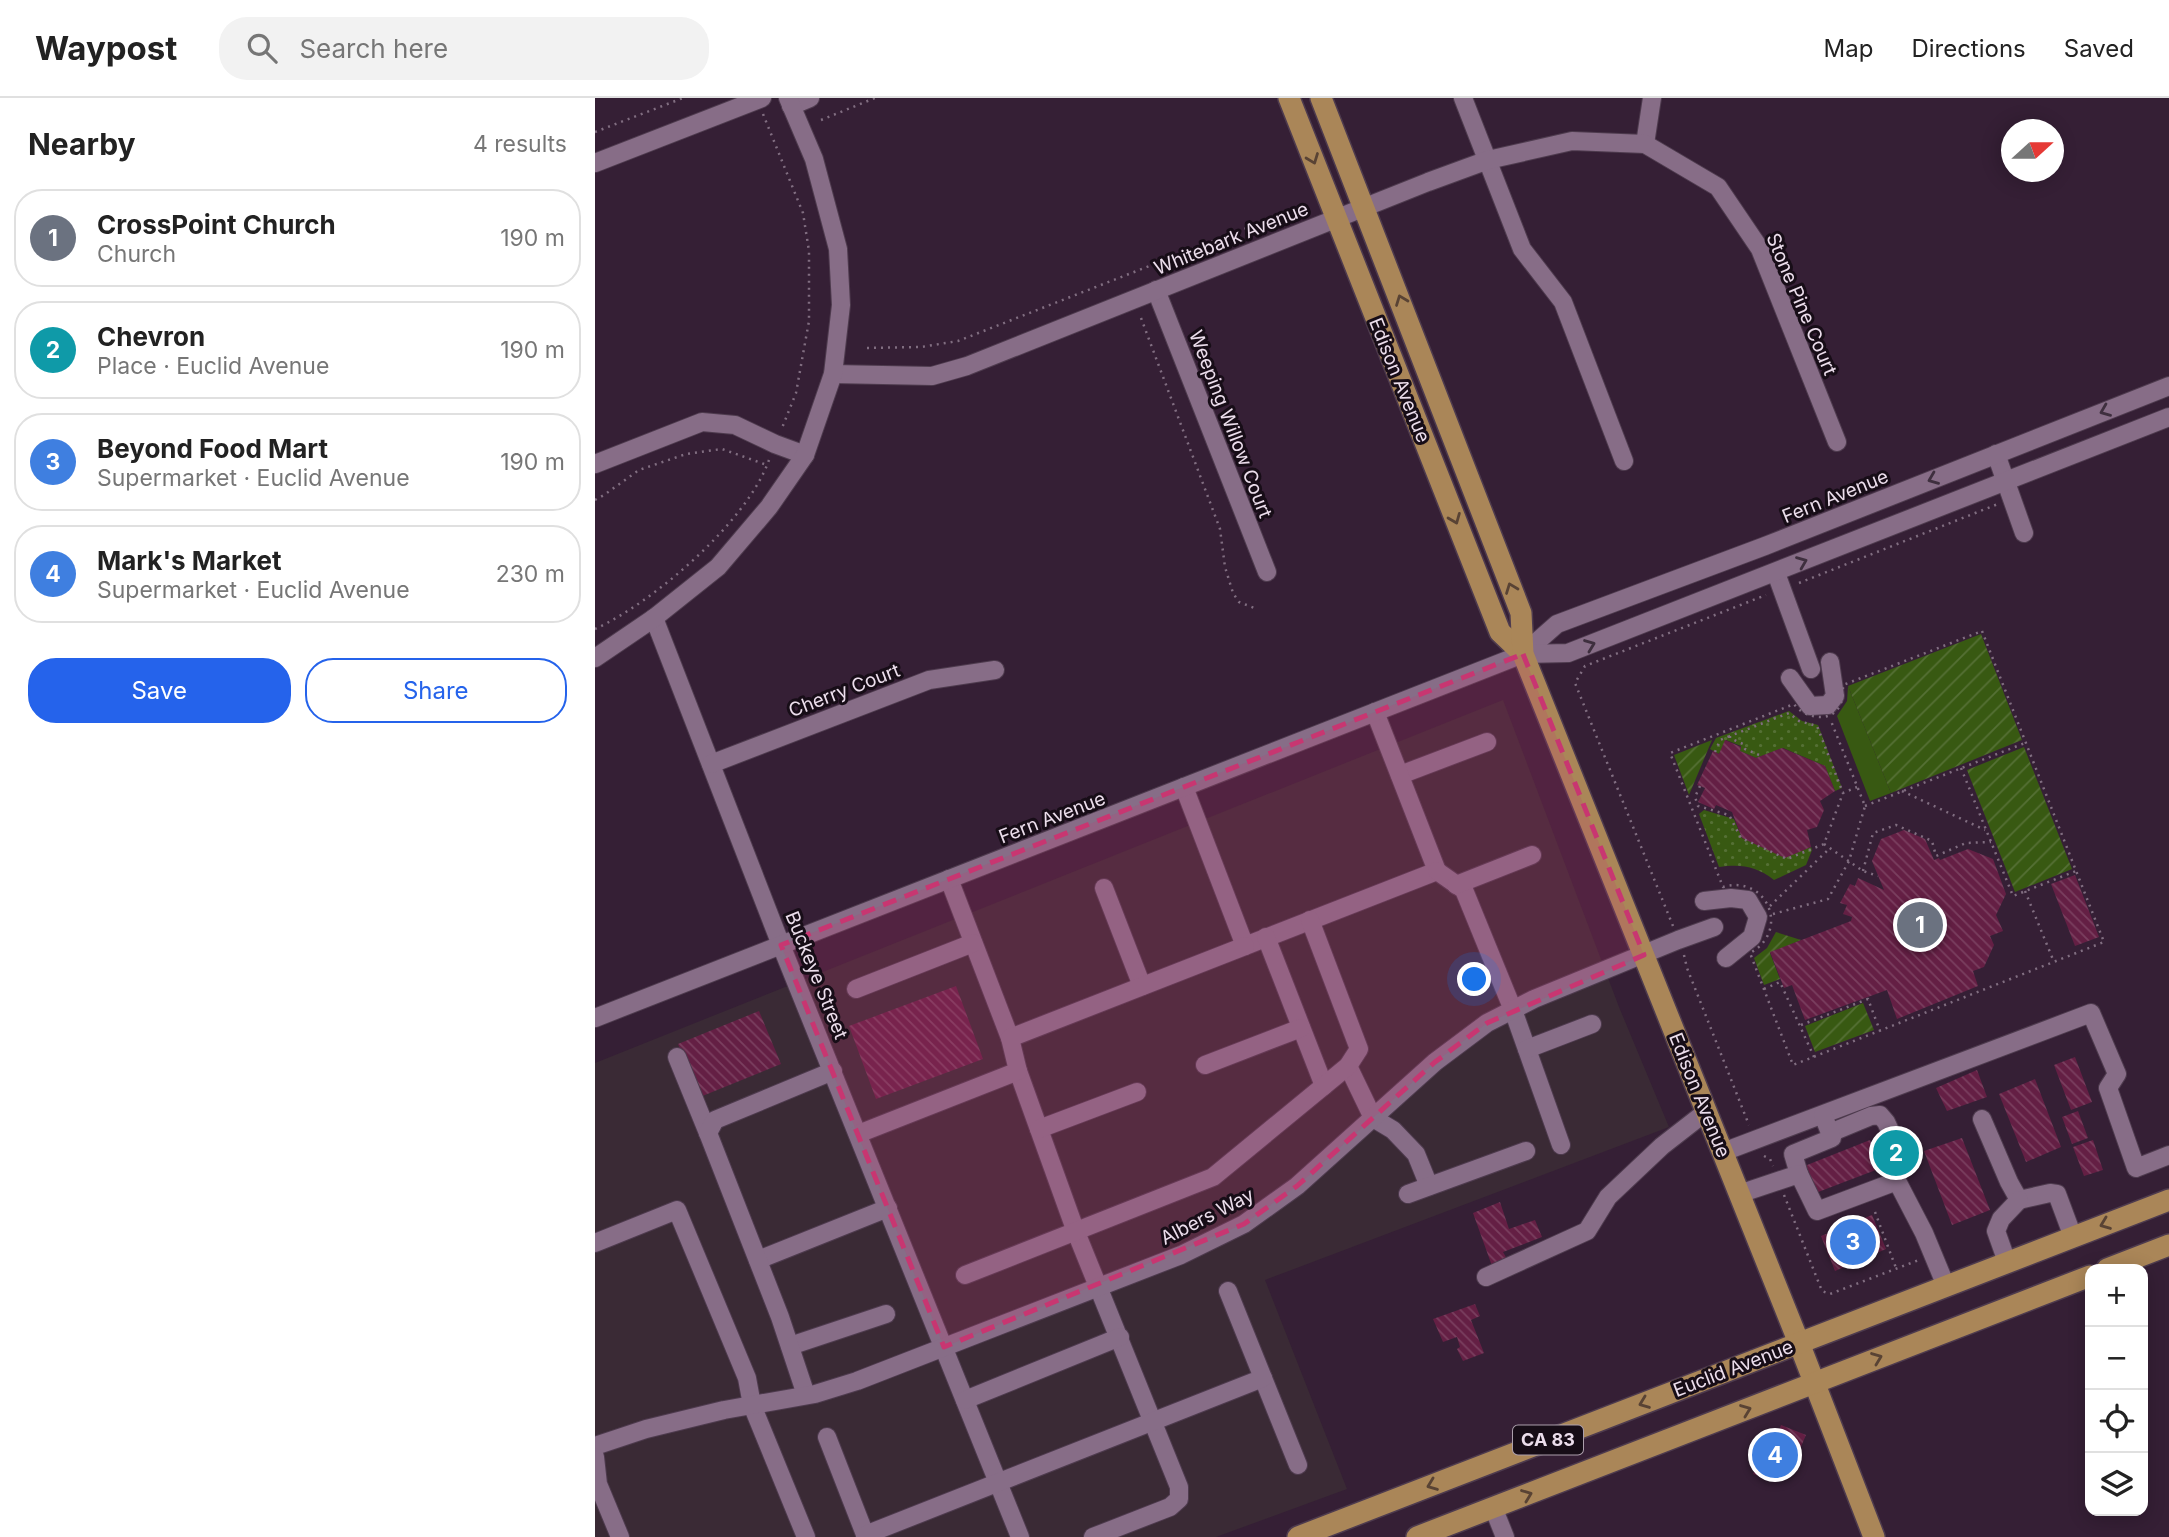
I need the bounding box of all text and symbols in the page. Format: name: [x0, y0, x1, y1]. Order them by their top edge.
search box: [219, 17, 709, 80]
text: Waypost: [35, 28, 177, 68]
icon: search: [243, 29, 281, 67]
text: Search here: [299, 33, 448, 64]
text: Map: [1824, 34, 1873, 63]
text: Directions: [1911, 34, 2026, 63]
text: Saved: [2064, 34, 2134, 63]
north arrow: [2001, 119, 2064, 182]
text: Nearby: [28, 126, 136, 162]
text: 4 results: [473, 130, 567, 158]
one-way arrow: [1304, 152, 1318, 164]
street label: Whitebark Avenue: [1151, 197, 1312, 280]
text: CrossPoint Church: [97, 209, 336, 240]
text: 1: [48, 224, 58, 252]
text: 190 m: [500, 224, 565, 252]
street label: Stone Pine Court: [1761, 230, 1842, 379]
text: Church: [97, 240, 176, 268]
one-way arrow: [1395, 295, 1409, 307]
street label: Edison Avenue: [1364, 315, 1435, 446]
text: Chevron: [97, 321, 205, 352]
street label: Weeping Willow Court: [1184, 327, 1277, 521]
text: 2: [46, 336, 60, 364]
text: 190 m: [500, 336, 565, 364]
text: Place · Euclid Avenue: [97, 352, 329, 380]
one-way arrow: [2100, 403, 2112, 417]
text: Beyond Food Mart: [97, 433, 328, 464]
text: 3: [46, 448, 60, 476]
text: 190 m: [500, 448, 565, 476]
text: Supermarket · Euclid Avenue: [97, 464, 410, 492]
street label: Fern Avenue: [1779, 465, 1892, 528]
one-way arrow: [1928, 471, 1940, 485]
one-way arrow: [1446, 512, 1460, 524]
text: Mark's Market: [97, 545, 282, 576]
one-way arrow: [1795, 557, 1807, 571]
text: 4: [45, 560, 61, 588]
text: 230 m: [496, 560, 565, 588]
text: Supermarket · Euclid Avenue: [97, 576, 410, 604]
one-way arrow: [1506, 583, 1520, 595]
one-way arrow: [1583, 639, 1595, 653]
button: Save: [28, 658, 291, 723]
button: Share: [305, 658, 567, 723]
street label: Cherry Court: [785, 659, 903, 722]
street label: Fern Avenue: [996, 787, 1109, 848]
pin: 1: [1897, 899, 1943, 951]
street label: Buckeye Street: [780, 908, 853, 1042]
your location: [1457, 962, 1491, 996]
street label: Edison Avenue: [1664, 1030, 1735, 1161]
pin: 2: [1873, 1127, 1919, 1179]
street label: Albers Way: [1157, 1183, 1258, 1250]
pin: 3: [1830, 1216, 1876, 1268]
one-way arrow: [2100, 1216, 2112, 1230]
map controls: [2085, 1264, 2148, 1516]
button: +: [2085, 1264, 2148, 1327]
button: −: [2085, 1327, 2148, 1390]
street label: Euclid Avenue: [1670, 1335, 1796, 1402]
one-way arrow: [1871, 1353, 1883, 1367]
button: locate: [2085, 1390, 2148, 1453]
one-way arrow: [1638, 1395, 1650, 1409]
one-way arrow: [1739, 1404, 1751, 1418]
road number: CA 83: [1513, 1426, 1583, 1455]
pin: 4: [1752, 1429, 1798, 1481]
button: layers: [2085, 1453, 2148, 1516]
one-way arrow: [1426, 1477, 1438, 1491]
one-way arrow: [1520, 1489, 1532, 1503]

